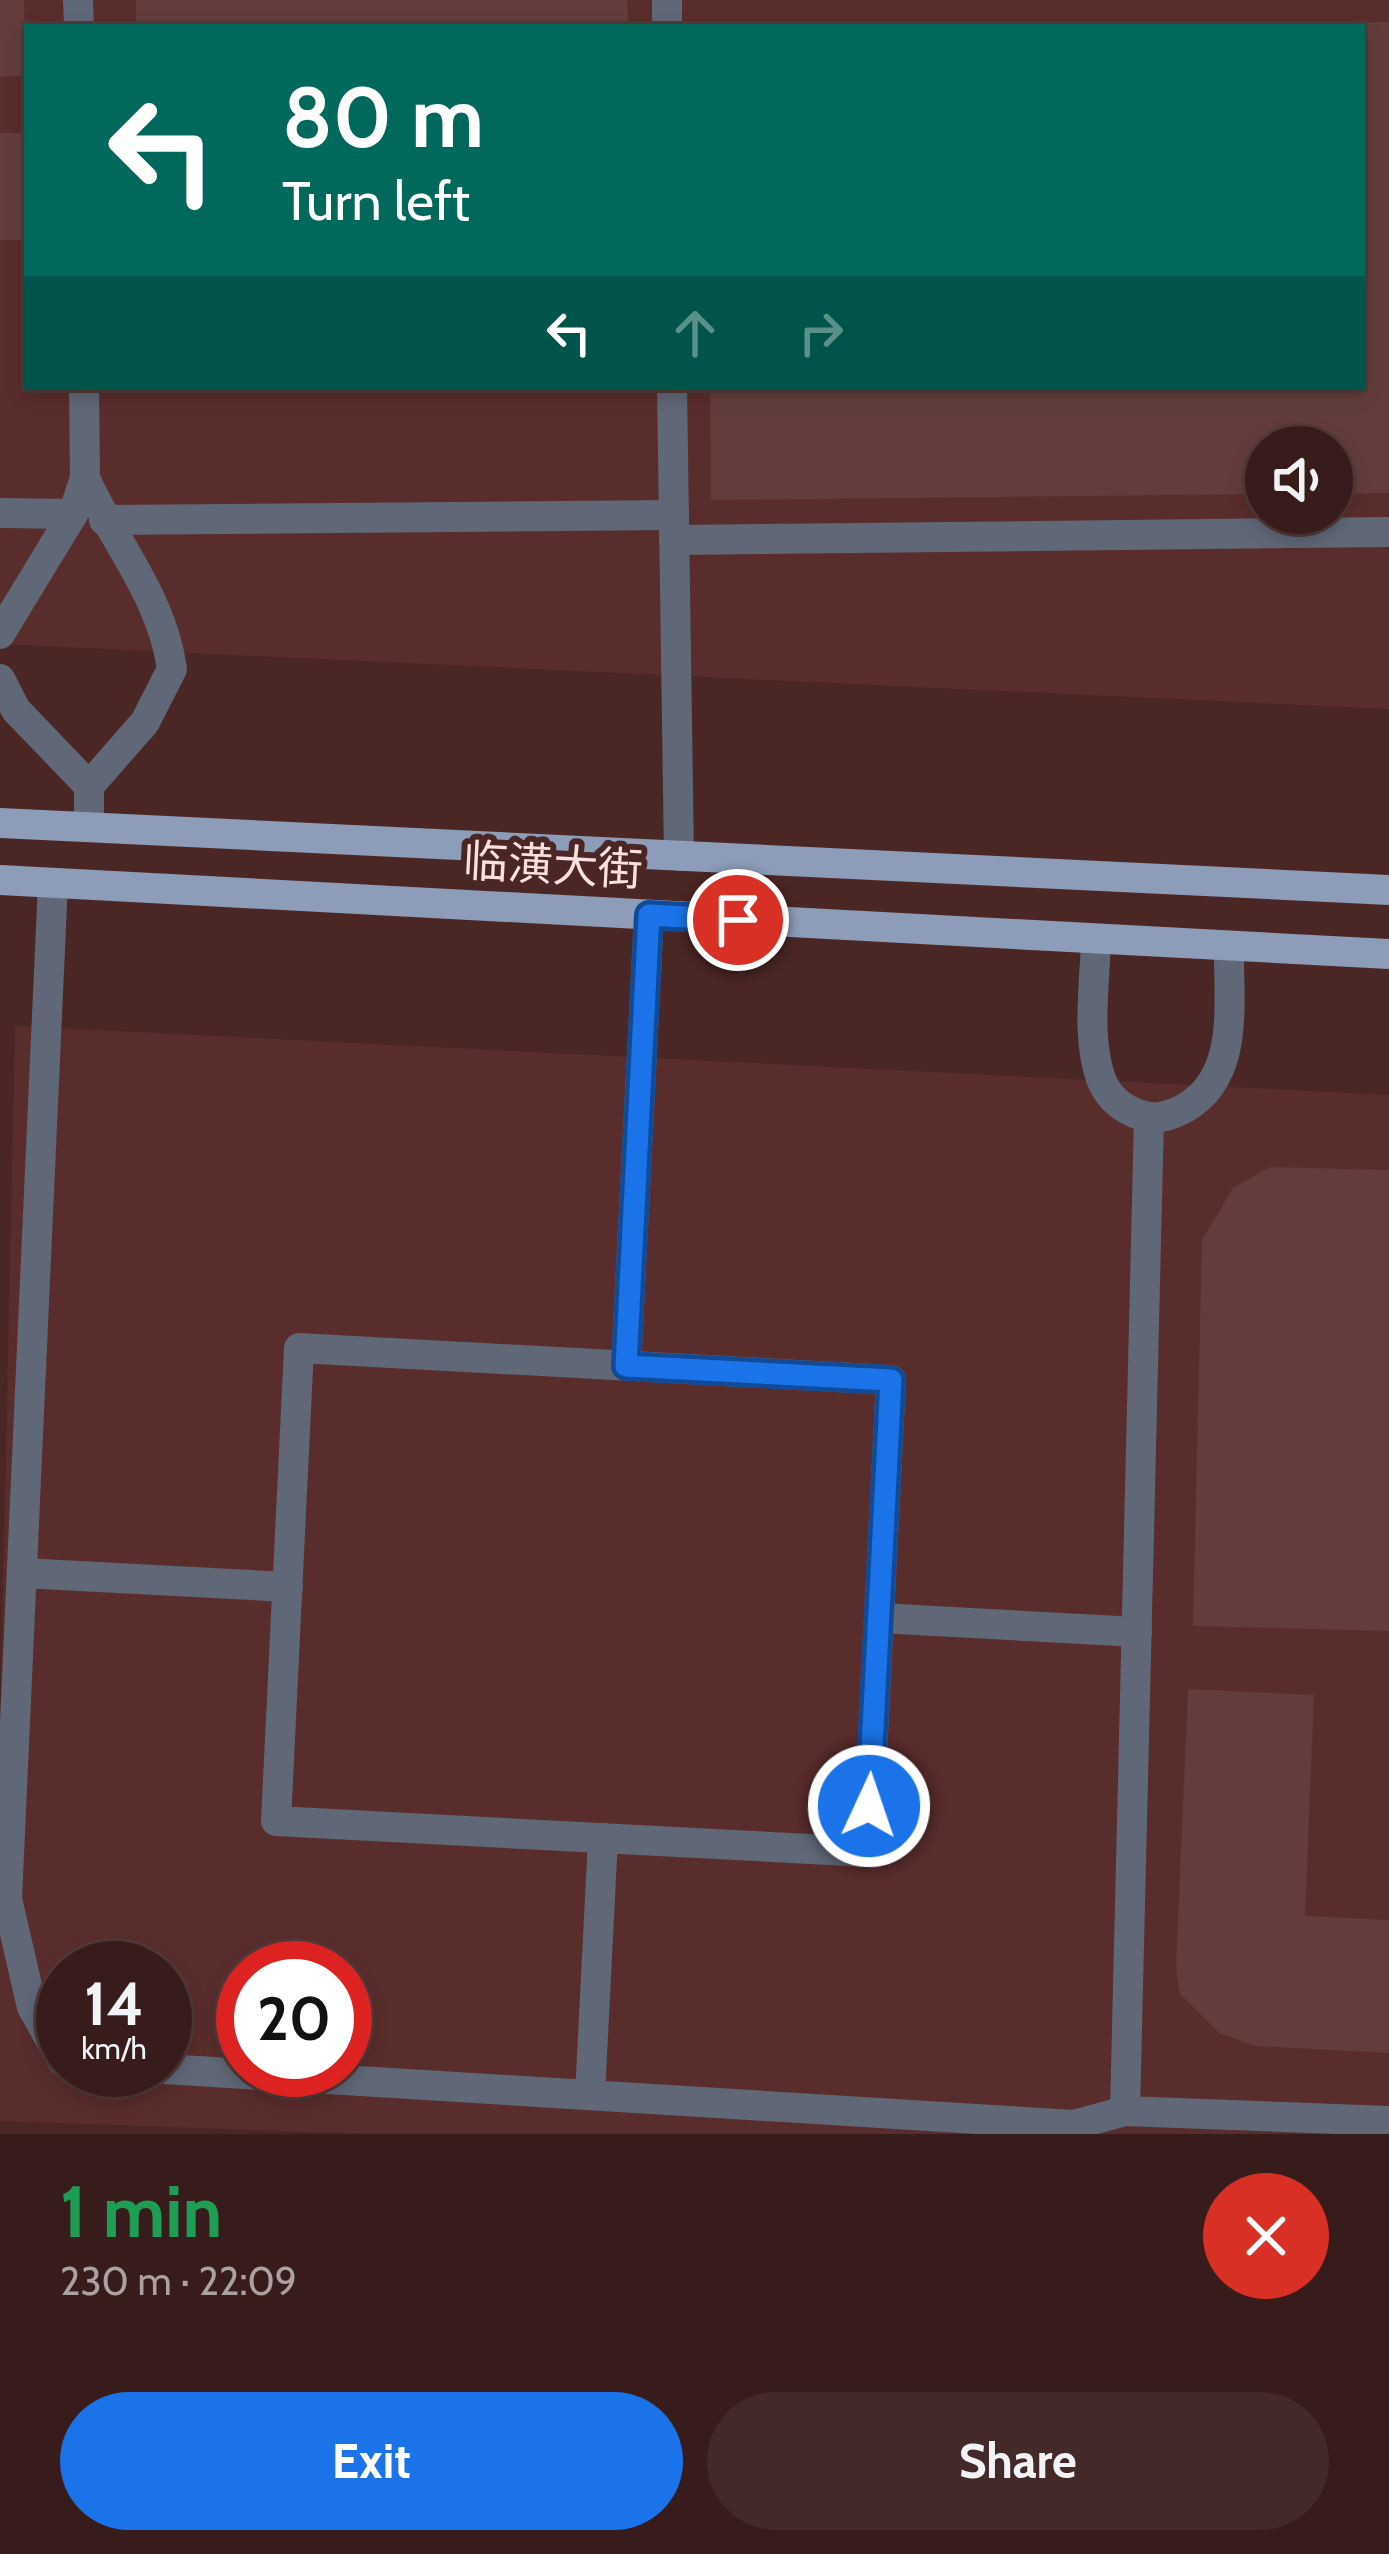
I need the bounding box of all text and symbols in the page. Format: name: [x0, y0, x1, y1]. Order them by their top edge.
text: 80 m: [282, 66, 484, 168]
icon: left: [84, 72, 240, 228]
text: Turn left: [282, 168, 470, 234]
icon: left: [536, 300, 602, 366]
icon: ahead: [662, 300, 728, 366]
icon: right: [788, 300, 854, 366]
map controls: [1245, 426, 1353, 534]
button: sound: [1245, 426, 1353, 534]
street label: 临潢大街: [462, 833, 644, 897]
pin: [687, 869, 789, 971]
icon: arrive: [705, 887, 771, 953]
position arrow: [806, 1743, 932, 1869]
speed limit sign: 20: [216, 1941, 372, 2097]
text: 14: [84, 1967, 144, 2040]
text: km/h: [81, 2030, 147, 2067]
text: 1 min: [60, 2168, 222, 2255]
button: close: [1203, 2173, 1329, 2299]
text: 230 m · 22:09: [60, 2257, 297, 2305]
button: Exit: [60, 2392, 683, 2530]
button: Share: [707, 2392, 1329, 2530]

